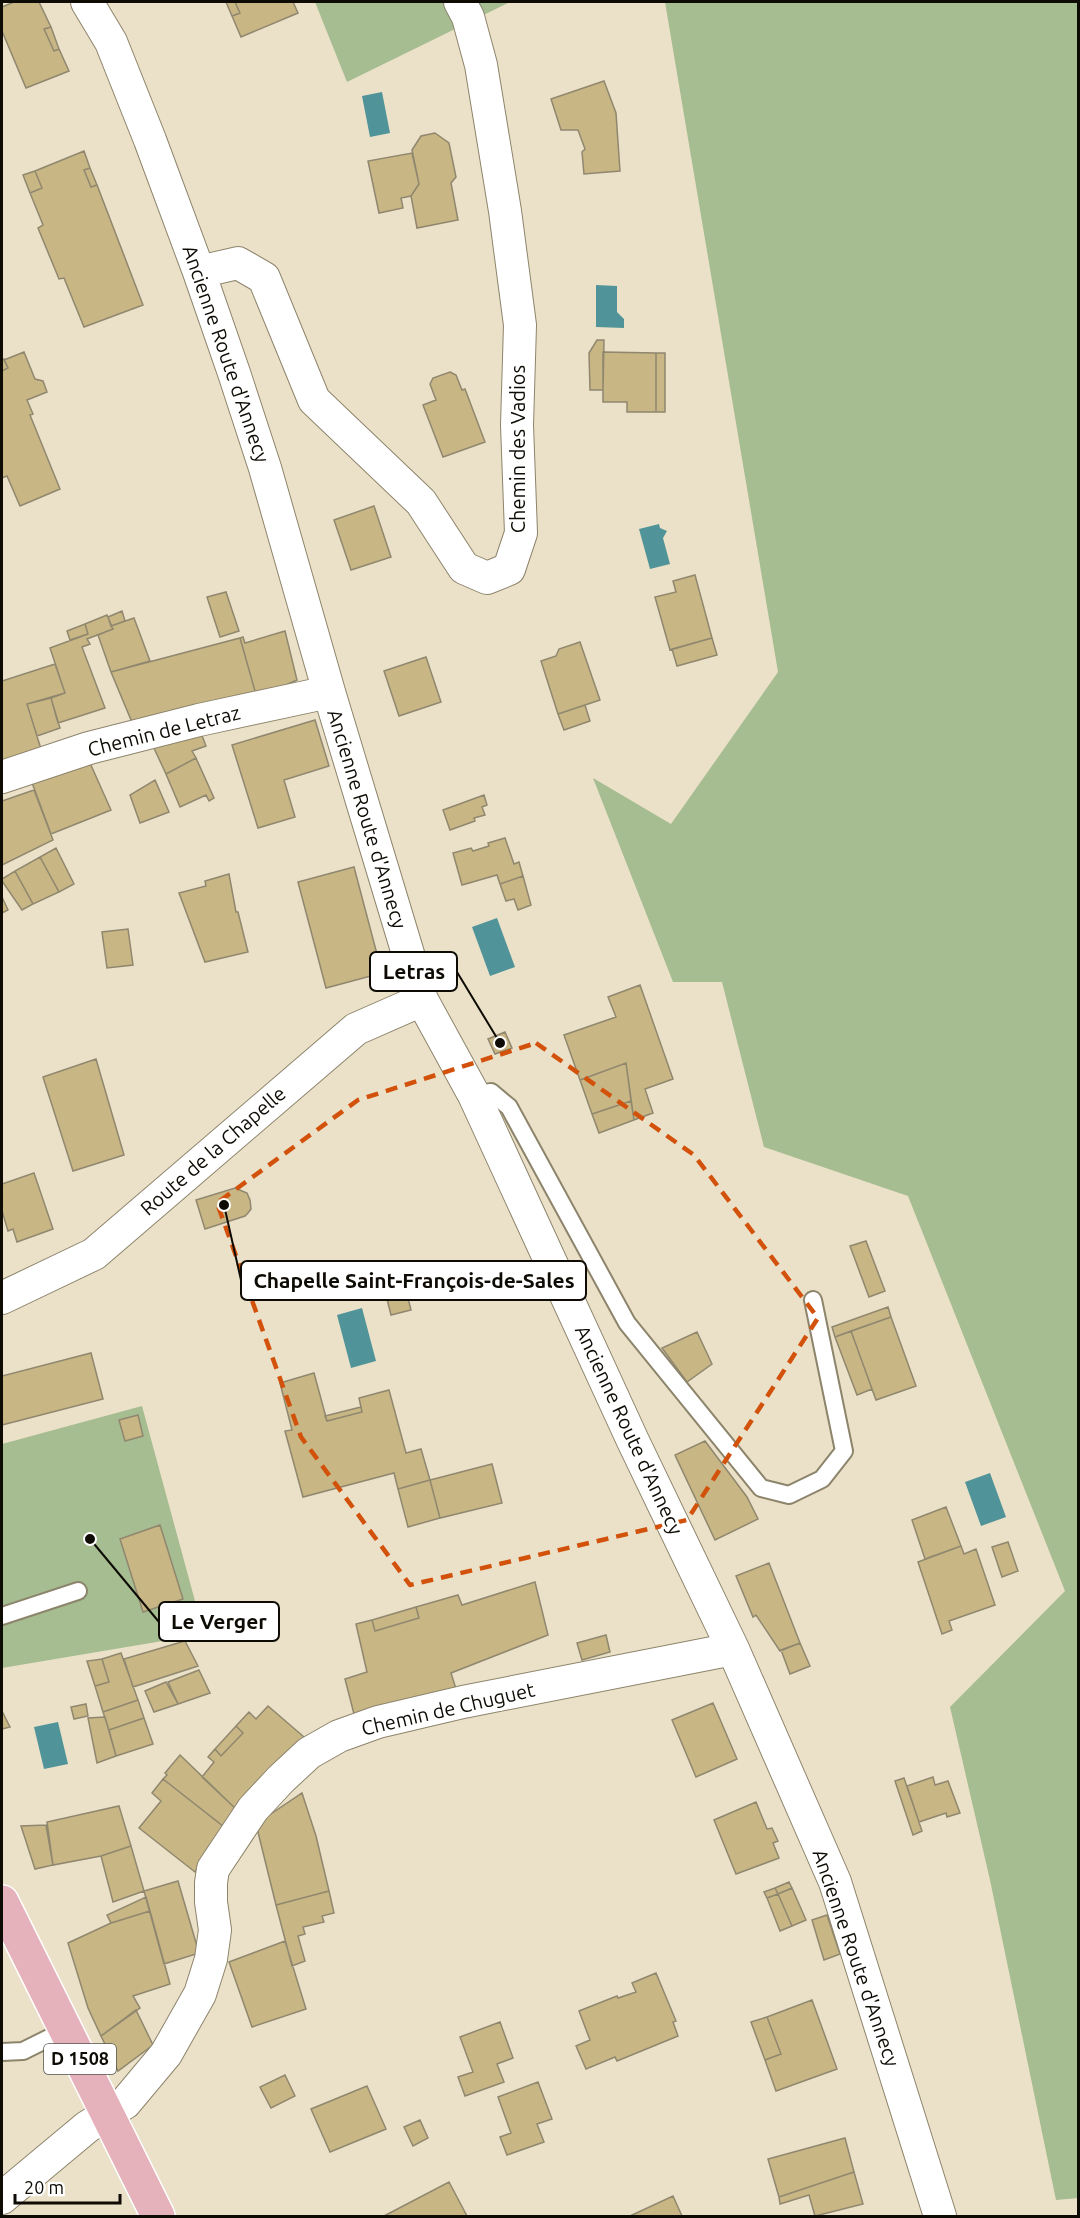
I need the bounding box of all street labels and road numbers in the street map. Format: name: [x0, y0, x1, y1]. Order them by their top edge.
street label: Ancienne Route d'Annecy: [178, 242, 275, 466]
street label: Chemin des Vadios: [506, 365, 529, 533]
street label: Chemin de Letraz: [85, 700, 242, 761]
street label: Ancienne Route d'Annecy: [323, 706, 412, 932]
street label: Route de la Chapelle: [135, 1081, 290, 1220]
street label: Ancienne Route d'Annecy: [571, 1321, 688, 1538]
street label: Chemin de Chuguet: [359, 1677, 537, 1740]
street label: Ancienne Route d'Annecy: [808, 1846, 905, 2070]
road number: D 1508: [44, 2044, 116, 2074]

